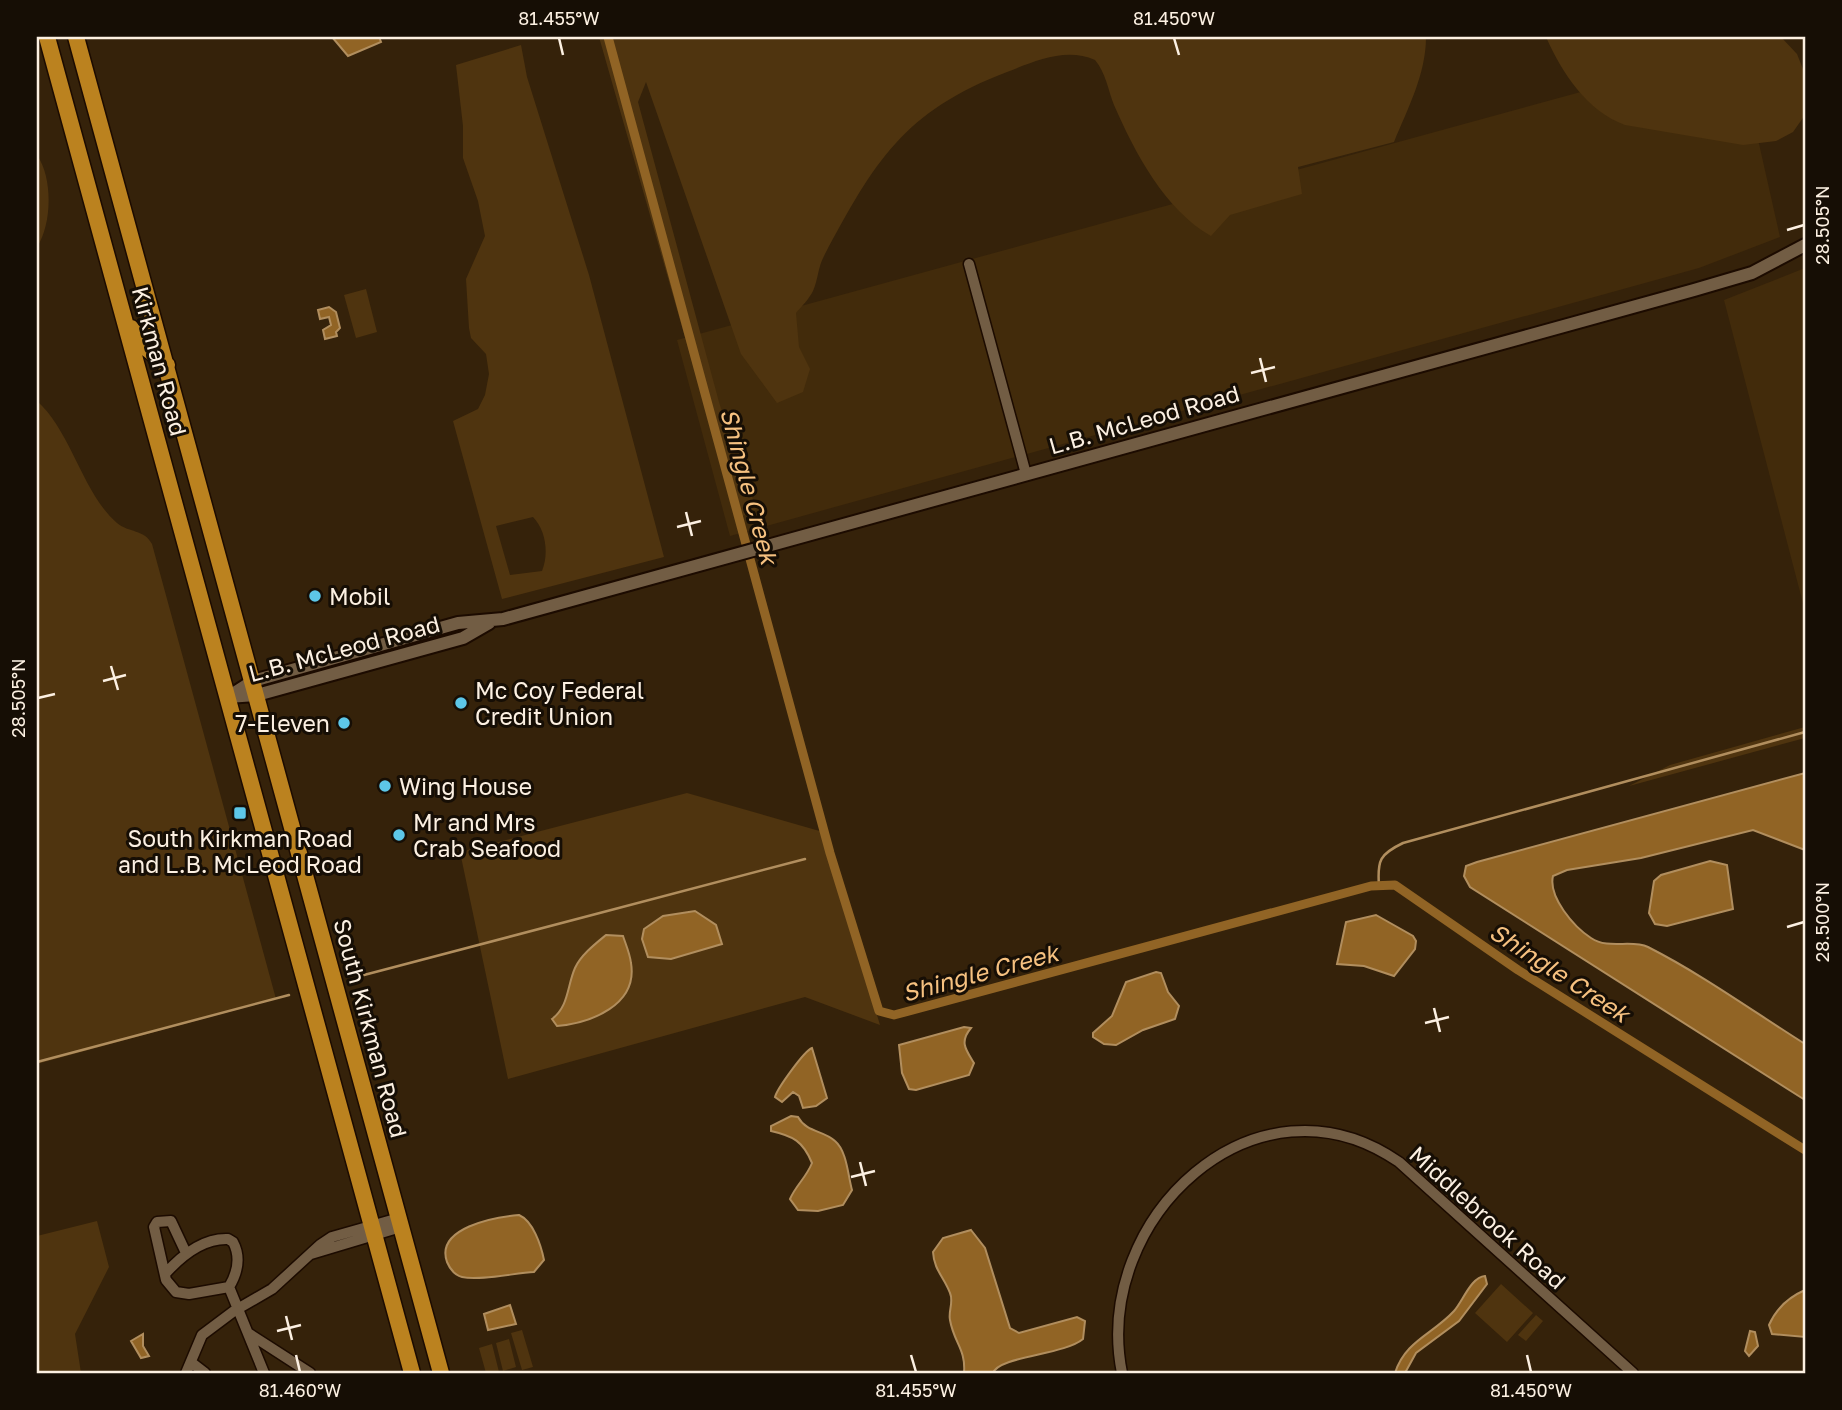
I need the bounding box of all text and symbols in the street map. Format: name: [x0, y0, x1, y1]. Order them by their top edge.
text: 81.455°W: [518, 7, 600, 29]
text: 81.450°W: [1133, 7, 1215, 29]
text: 28.505°N: [1811, 185, 1833, 265]
street label: Kirkman Road: [127, 283, 193, 439]
street label: L.B. McLeod Road: [1046, 378, 1242, 460]
water label: Shingle Creek: [714, 405, 785, 570]
place label: Mobil: [329, 582, 390, 610]
marker: Mobil: [307, 588, 323, 604]
street label: L.B. McLeod Road: [245, 609, 443, 687]
text: 28.505°N: [7, 658, 29, 738]
place label: Mc Coy Federal Credit Union: [475, 676, 644, 730]
marker: Mc Coy Federal Credit Union: [453, 695, 469, 711]
place label: 7-Eleven: [235, 709, 330, 737]
marker: 7-Eleven: [336, 715, 352, 731]
place label: Wing House: [399, 772, 532, 800]
marker: Wing House: [377, 778, 393, 794]
marker: South Kirkman Road and L.B. McLeod Road: [232, 805, 248, 821]
place label: Mr and Mrs Crab Seafood: [413, 808, 561, 862]
place label: South Kirkman Road and L.B. McLeod Road: [118, 824, 362, 878]
marker: Mr and Mrs Crab Seafood: [391, 827, 407, 843]
text: 28.500°N: [1811, 882, 1833, 962]
street label: South Kirkman Road: [328, 916, 414, 1140]
water label: Shingle Creek: [1484, 916, 1637, 1030]
water label: Shingle Creek: [899, 937, 1064, 1008]
street label: Middlebrook Road: [1404, 1140, 1572, 1294]
text: 81.460°W: [259, 1379, 341, 1401]
text: 81.455°W: [875, 1379, 957, 1401]
text: 81.450°W: [1490, 1379, 1572, 1401]

